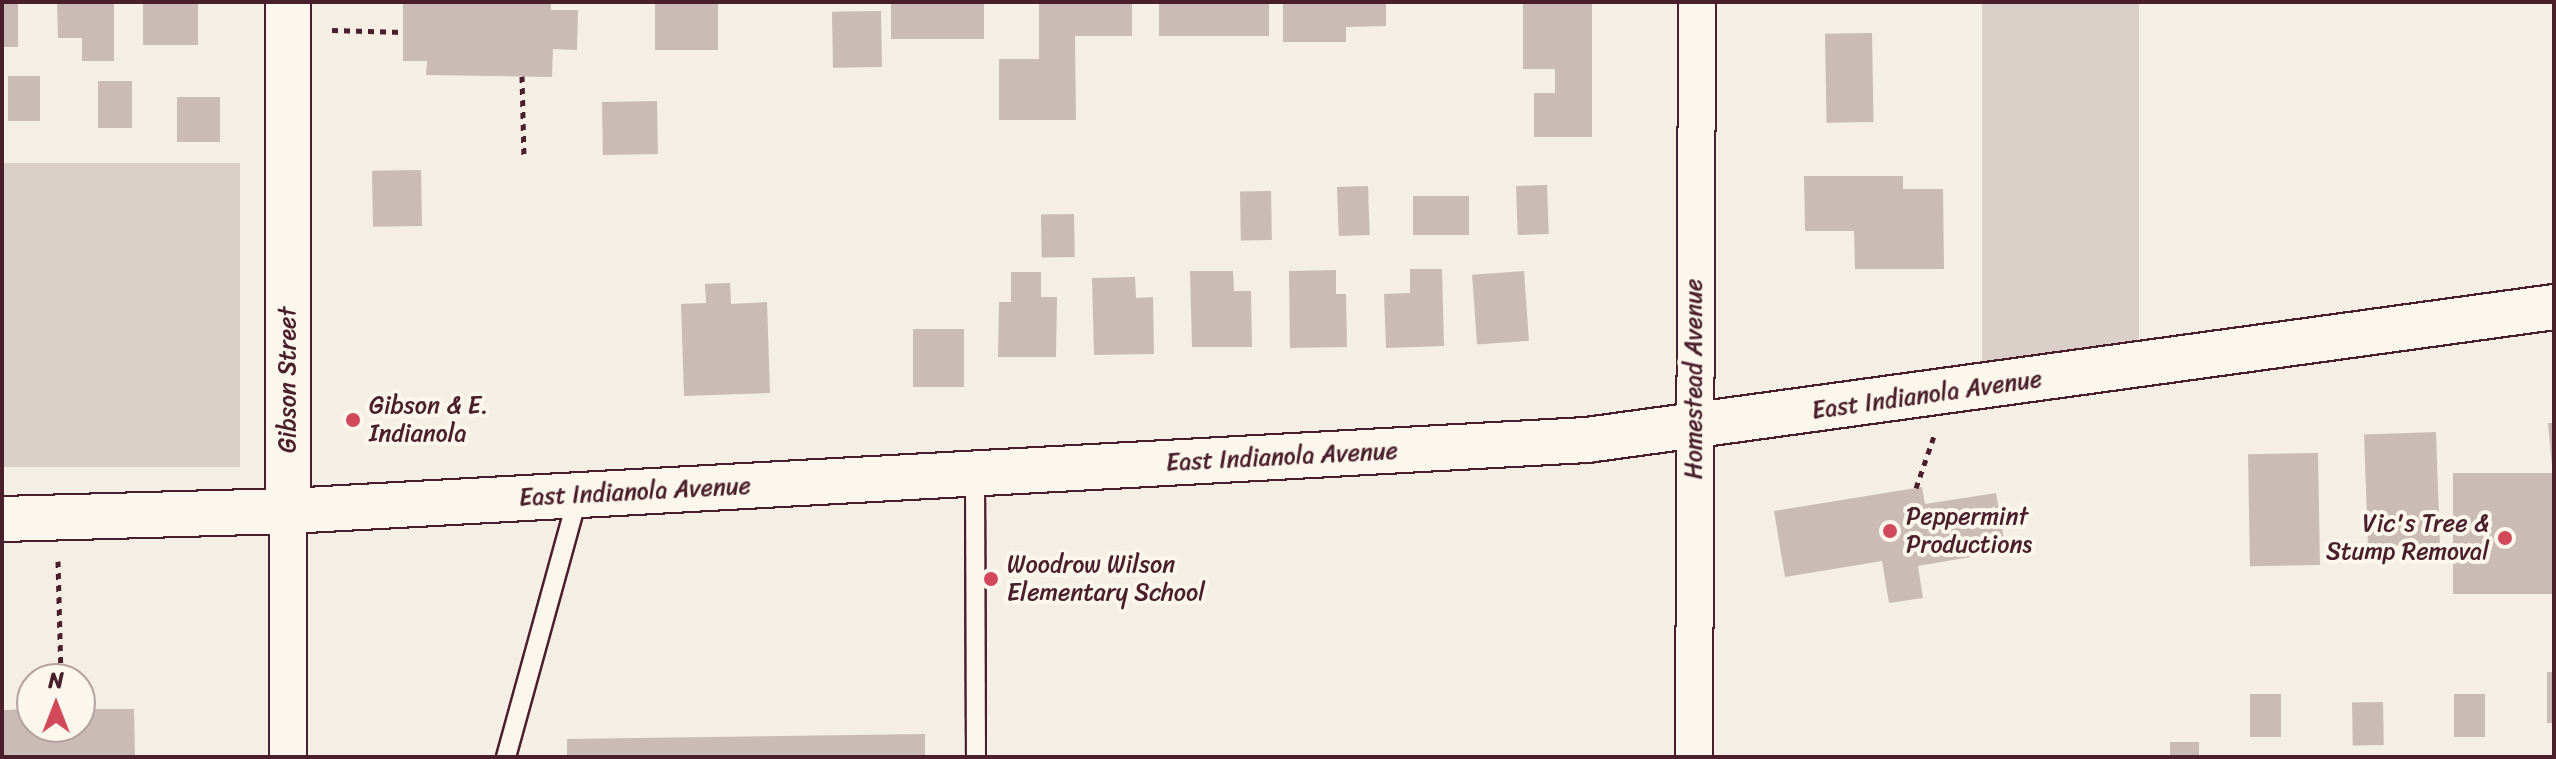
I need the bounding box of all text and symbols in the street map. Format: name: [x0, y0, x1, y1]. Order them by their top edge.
street label: Homestead Avenue: [1680, 279, 1708, 479]
street label: Gibson Street: [274, 307, 302, 453]
street label: East Indianola Avenue: [1809, 364, 2045, 426]
place label: Gibson & E. Indianola: [369, 392, 488, 448]
marker: Gibson & E. Indianola: [344, 411, 362, 429]
street label: East Indianola Avenue: [1165, 437, 1399, 477]
street label: East Indianola Avenue: [518, 472, 752, 512]
place label: Peppermint Productions: [1906, 503, 2032, 559]
place label: Vic's Tree & Stump Removal: [2326, 510, 2489, 566]
marker: Peppermint Productions: [1881, 522, 1899, 540]
marker: Vic's Tree & Stump Removal: [2496, 529, 2514, 547]
place label: Woodrow Wilson Elementary School: [1007, 551, 1205, 607]
marker: Woodrow Wilson Elementary School: [982, 570, 1000, 588]
text: N: [48, 661, 64, 700]
north arrow: [16, 663, 96, 743]

